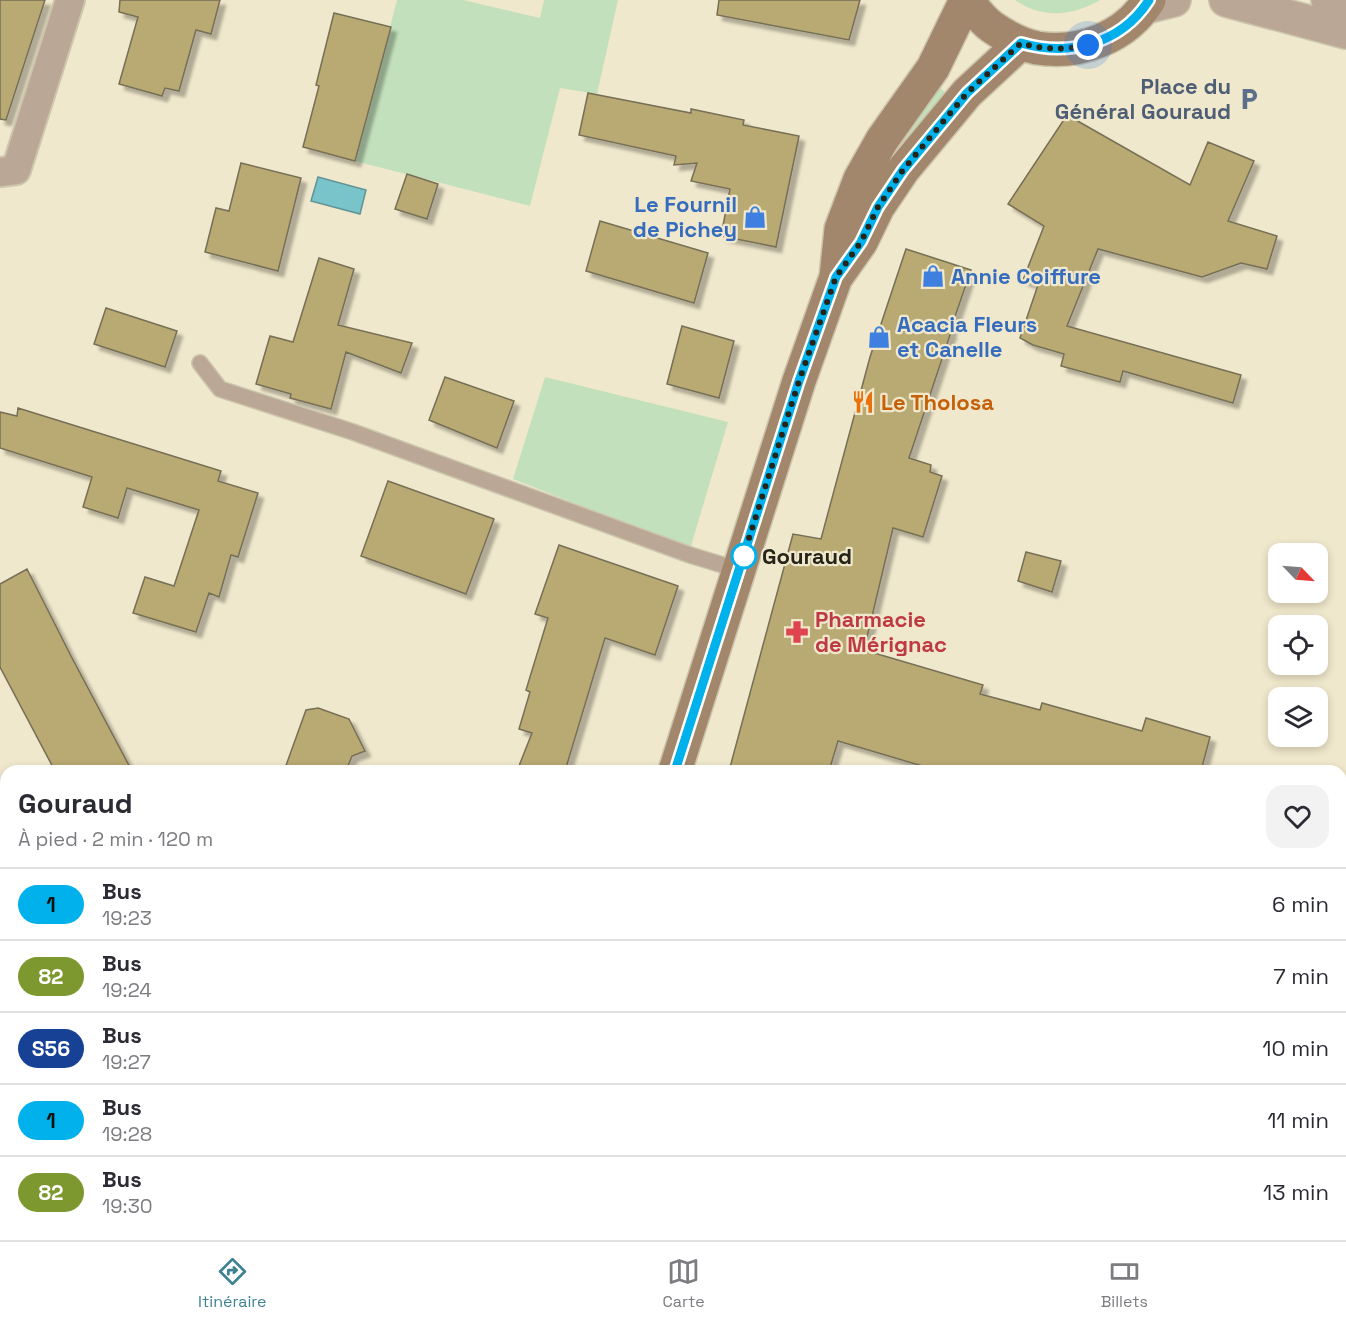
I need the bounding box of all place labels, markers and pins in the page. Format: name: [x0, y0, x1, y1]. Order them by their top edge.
place label: Place du Général Gouraud: [1055, 72, 1231, 125]
parking icon: Place du Général Gouraud: [1236, 86, 1262, 112]
place label: Le Fournil de Pichey: [633, 190, 737, 243]
shop icon: Le Fournil de Pichey: [742, 204, 768, 230]
place label: Annie Coiffure: [951, 262, 1101, 290]
shop icon: Annie Coiffure: [920, 263, 946, 289]
place label: Acacia Fleurs et Canelle: [897, 310, 1037, 363]
shop icon: Acacia Fleurs et Canelle: [866, 324, 892, 350]
place label: Le Tholosa: [881, 388, 994, 416]
restaurant icon: Le Tholosa: [850, 389, 876, 415]
place label: Gouraud: [762, 542, 852, 570]
marker: Gouraud: [731, 543, 757, 569]
place label: Pharmacie de Mérignac: [815, 605, 947, 658]
pharmacy icon: Pharmacie de Mérignac: [784, 619, 810, 645]

